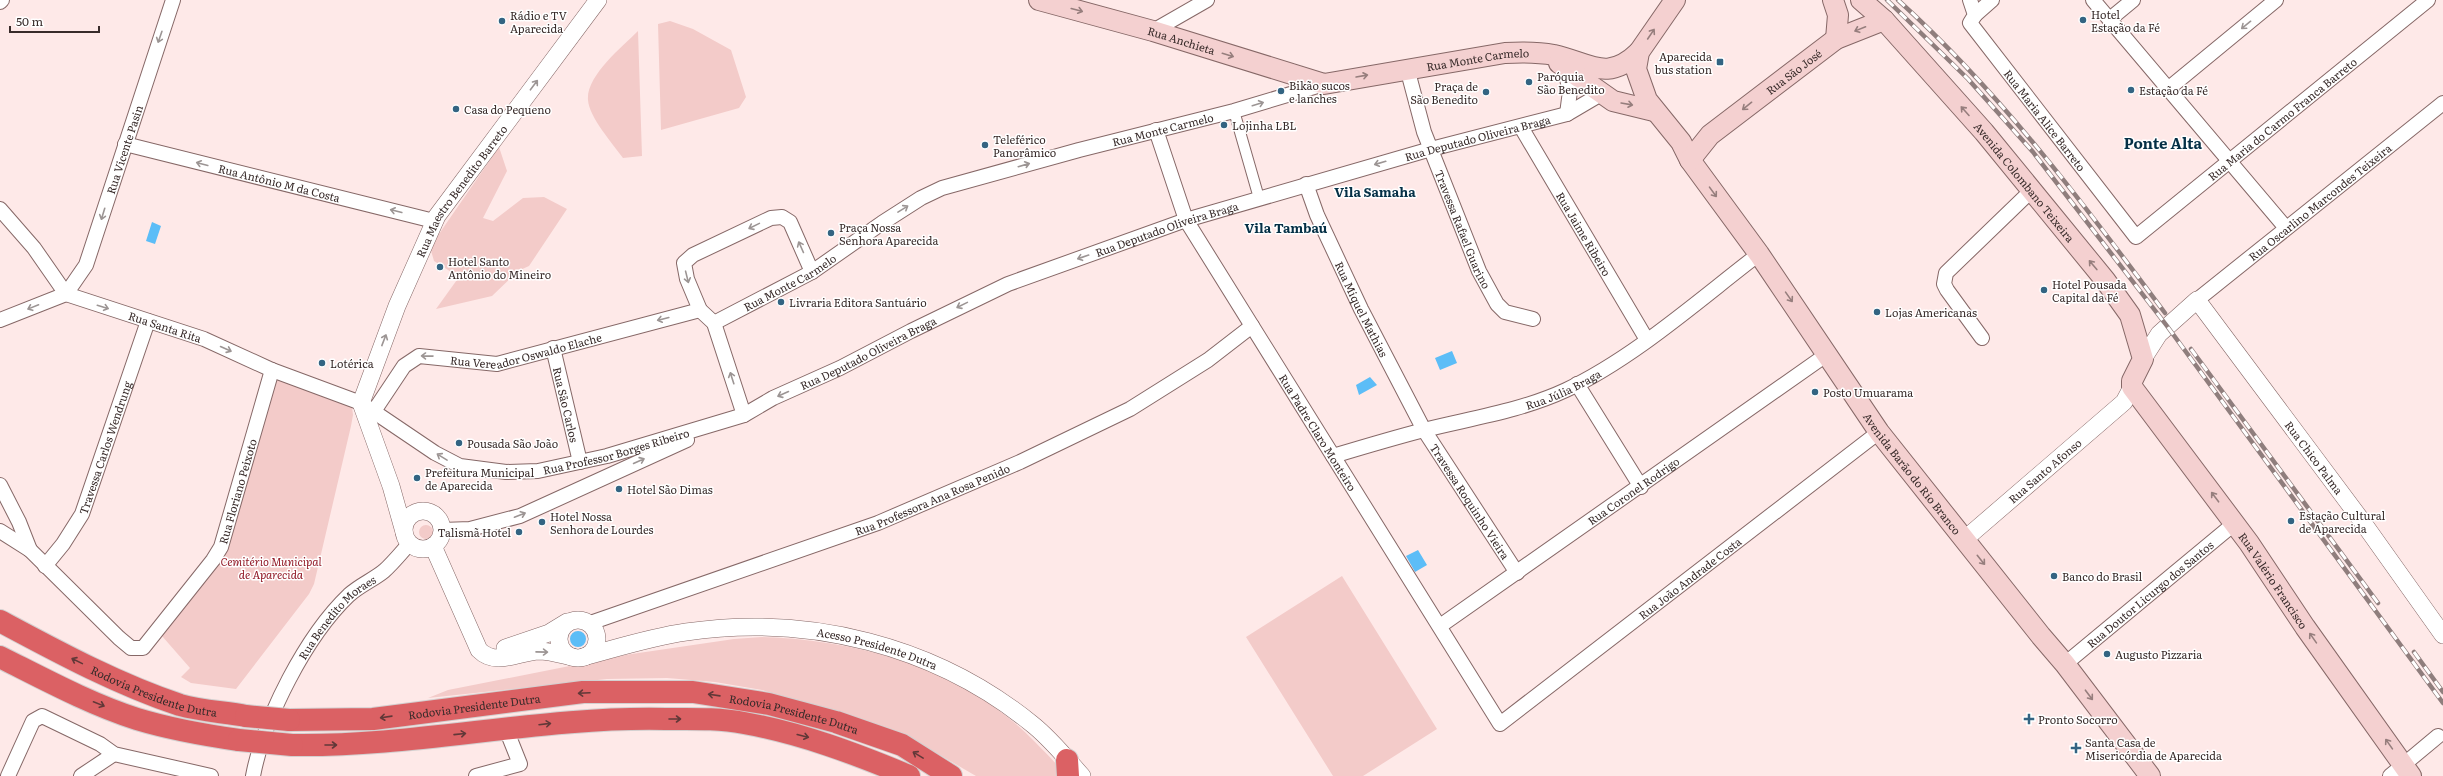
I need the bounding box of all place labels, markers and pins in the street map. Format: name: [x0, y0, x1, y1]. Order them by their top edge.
place label: Hotel Estação da Fé: [2091, 6, 2160, 35]
place label: Rádio e TV Aparecida: [510, 7, 567, 36]
marker: Hotel Estação da Fé: [2078, 15, 2088, 25]
marker: Rádio e TV Aparecida: [497, 16, 507, 26]
place label: Aparecida bus station: [1655, 48, 1712, 77]
marker: Aparecida bus station: [1715, 57, 1725, 67]
place label: Paróquia São Benedito: [1537, 68, 1605, 97]
place label: Bikão sucos e lanches: [1289, 77, 1350, 106]
marker: Paróquia São Benedito: [1524, 77, 1534, 87]
place label: Praça de São Benedito: [1410, 78, 1478, 107]
place label: Estação da Fé: [2139, 82, 2208, 98]
marker: Estação da Fé: [2126, 85, 2136, 95]
marker: Bikão sucos e lanches: [1276, 86, 1286, 96]
marker: Praça de São Benedito: [1481, 87, 1491, 97]
place label: Casa do Pequeno: [464, 101, 551, 117]
marker: Casa do Pequeno: [451, 104, 461, 114]
place label: Lojinha LBL: [1232, 117, 1296, 133]
marker: Lojinha LBL: [1219, 120, 1229, 130]
place label: Teleférico Panorâmico: [993, 131, 1056, 160]
marker: Teleférico Panorâmico: [980, 140, 990, 150]
place label: Praça Nossa Senhora Aparecida: [839, 219, 938, 248]
marker: Praça Nossa Senhora Aparecida: [826, 228, 836, 238]
place label: Hotel Santo Antônio do Mineiro: [448, 253, 551, 282]
marker: Hotel Santo Antônio do Mineiro: [435, 262, 445, 272]
place label: Hotel Pousada Capital da Fé: [2052, 276, 2127, 305]
marker: Hotel Pousada Capital da Fé: [2039, 285, 2049, 295]
place label: Livraria Editora Santuário: [789, 294, 927, 310]
marker: Livraria Editora Santuário: [776, 297, 786, 307]
place label: Lojas Americanas: [1885, 304, 1977, 320]
marker: Lojas Americanas: [1872, 307, 1882, 317]
place label: Lotérica: [330, 355, 374, 371]
marker: Lotérica: [317, 358, 327, 368]
place label: Posto Umuarama: [1823, 384, 1913, 400]
marker: Posto Umuarama: [1810, 387, 1820, 397]
place label: Pousada São João: [467, 435, 558, 451]
marker: Pousada São João: [454, 438, 464, 448]
place label: Prefeitura Municipal de Aparecida: [425, 464, 535, 493]
marker: Prefeitura Municipal de Aparecida: [412, 473, 422, 483]
place label: Hotel São Dimas: [627, 481, 713, 497]
marker: Hotel São Dimas: [614, 484, 624, 494]
place label: Estação Cultural de Aparecida: [2299, 507, 2386, 536]
place label: Hotel Nossa Senhora de Lourdes: [550, 508, 654, 537]
marker: Estação Cultural de Aparecida: [2286, 516, 2296, 526]
marker: Hotel Nossa Senhora de Lourdes: [537, 517, 547, 527]
place label: Talismã Hotel: [438, 524, 511, 540]
marker: Talismã Hotel: [514, 527, 524, 537]
place label: Banco do Brasil: [2062, 568, 2143, 584]
marker: Banco do Brasil: [2049, 571, 2059, 581]
place label: Augusto Pizzaria: [2115, 646, 2202, 662]
marker: Augusto Pizzaria: [2102, 649, 2112, 659]
place label: Pronto Socorro: [2038, 711, 2118, 727]
marker: Pronto Socorro: [2023, 713, 2035, 725]
place label: Santa Casa de Misericórdia de Aparecida: [2085, 734, 2222, 763]
marker: Santa Casa de Misericórdia de Aparecida: [2070, 742, 2082, 754]

